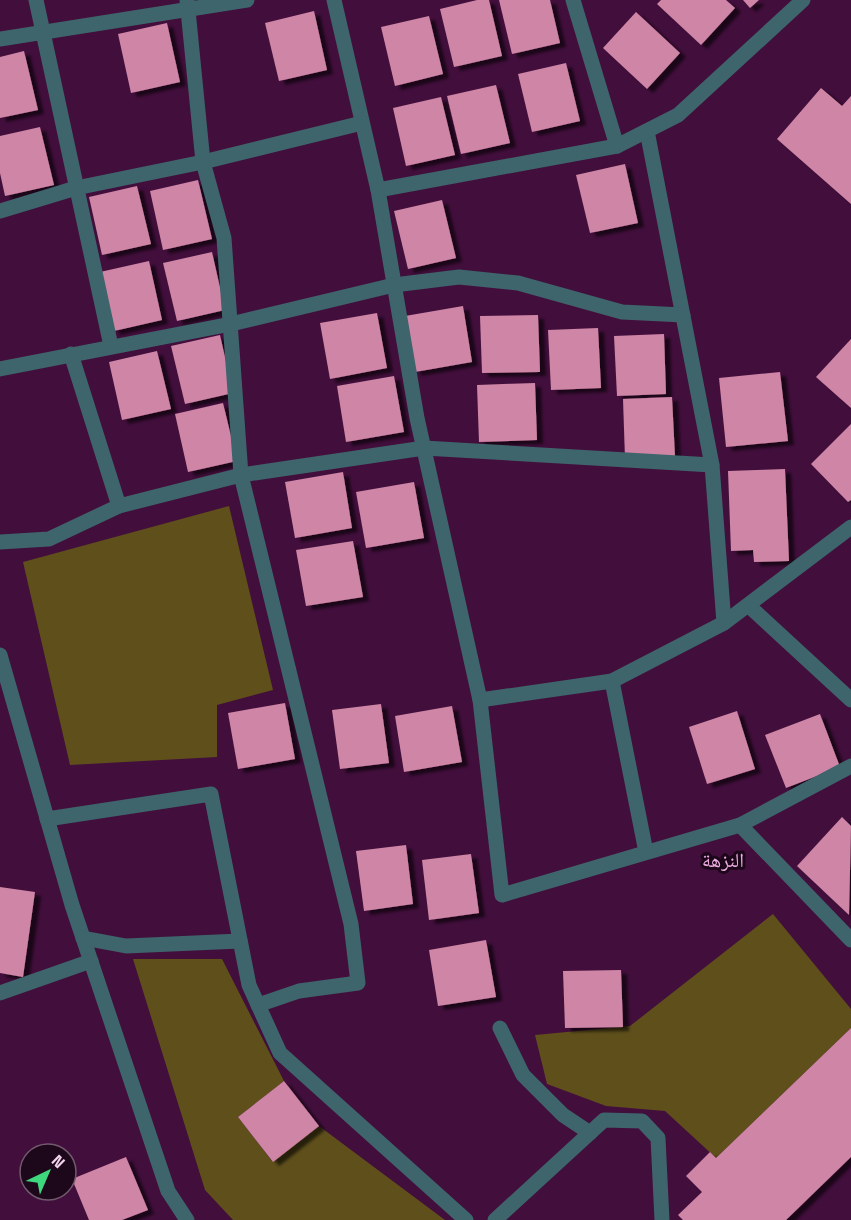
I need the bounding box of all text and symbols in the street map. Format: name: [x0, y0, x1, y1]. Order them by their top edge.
district label: النزهة: [702, 847, 744, 873]
north arrow: [18, 1142, 78, 1202]
text: N: [47, 1150, 69, 1173]

